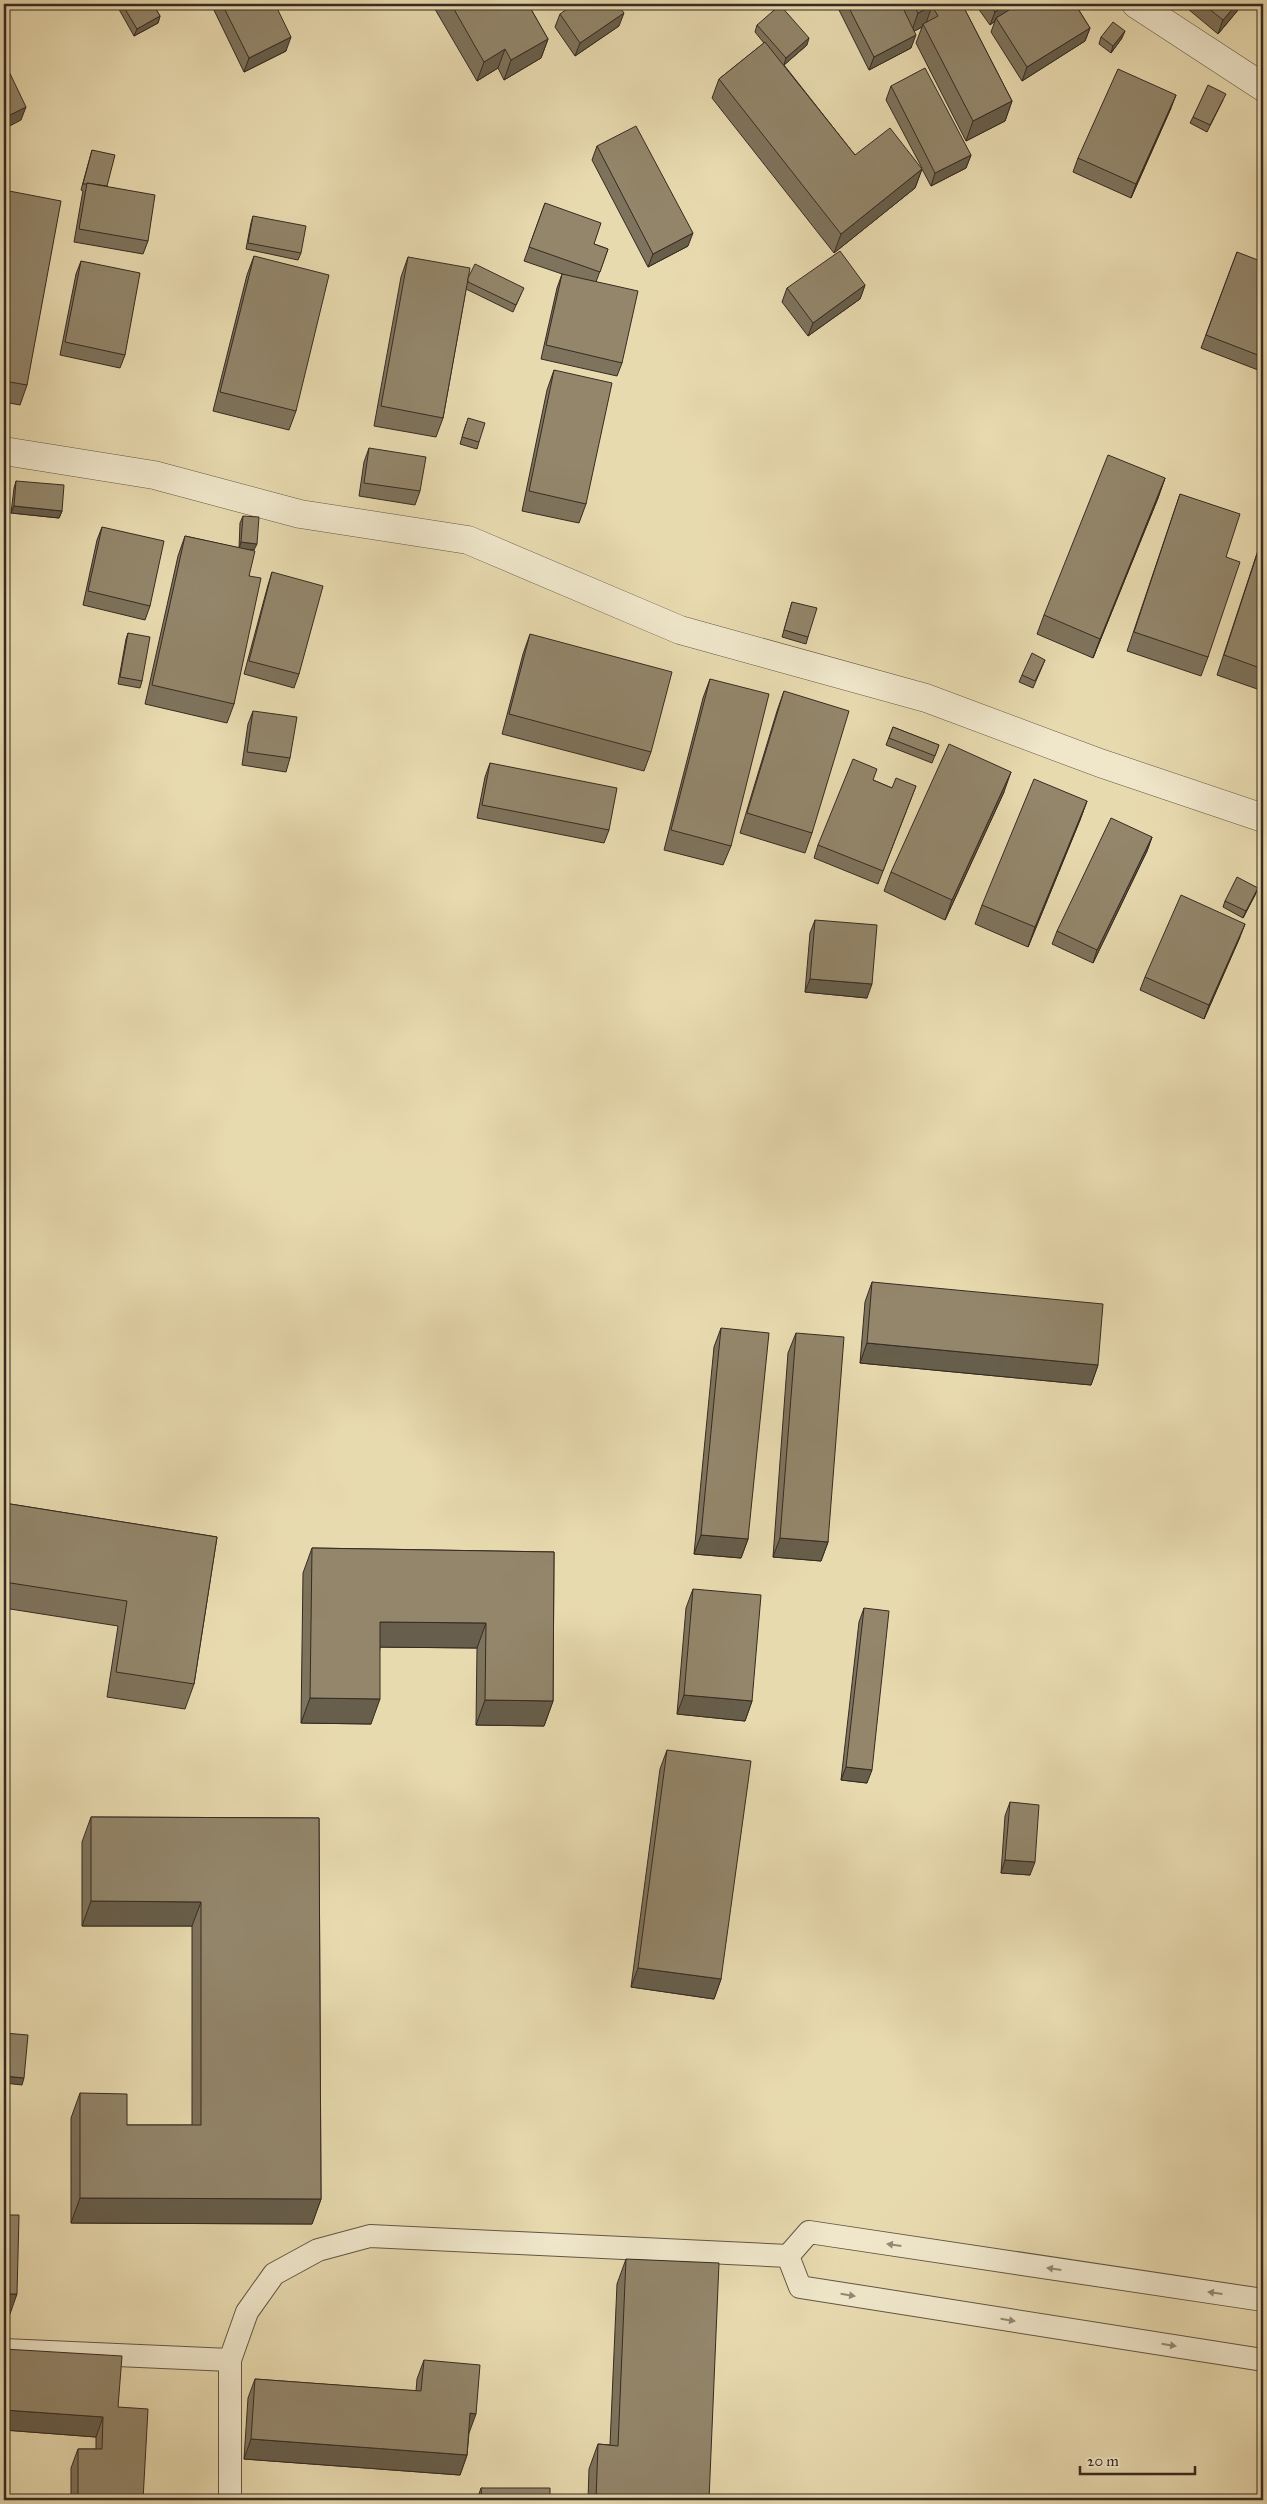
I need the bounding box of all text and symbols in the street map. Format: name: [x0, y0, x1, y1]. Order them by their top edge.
one-way arrow: [885, 2240, 901, 2248]
one-way arrow: [1046, 2264, 1062, 2272]
one-way arrow: [1207, 2288, 1223, 2296]
one-way arrow: [840, 2291, 856, 2299]
one-way arrow: [1001, 2316, 1017, 2324]
one-way arrow: [1161, 2342, 1177, 2350]
scale bar: [1080, 2444, 1194, 2476]
text: 20 m: [1087, 2452, 1119, 2470]

